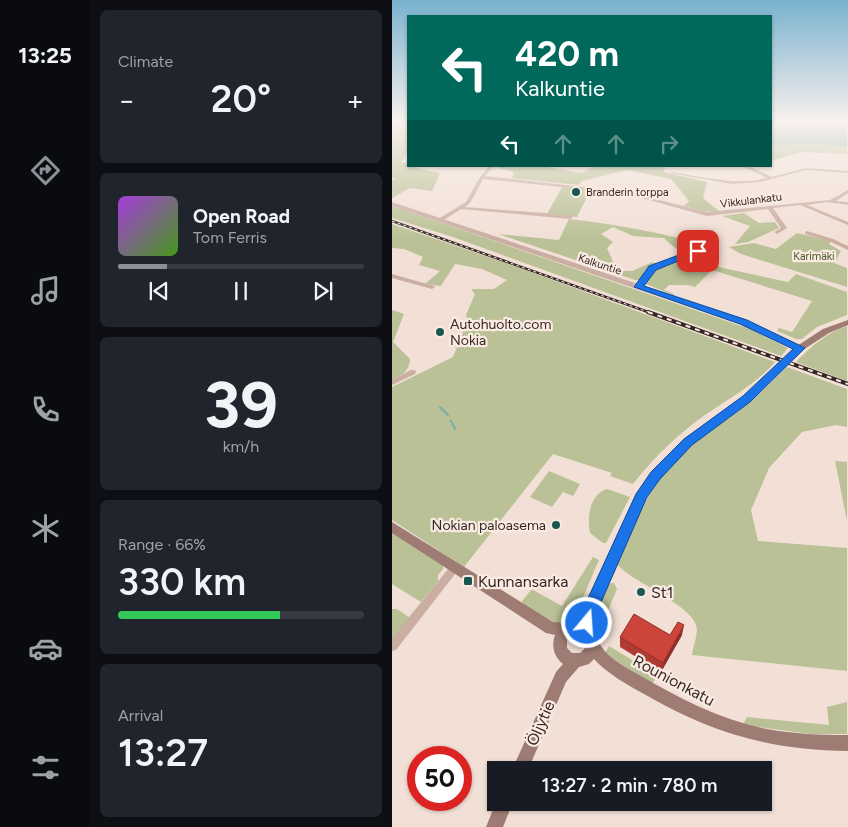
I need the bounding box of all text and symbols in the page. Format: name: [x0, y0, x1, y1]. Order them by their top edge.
text: 420 m: [515, 33, 619, 75]
icon: left: [432, 35, 497, 100]
text: 13:25: [18, 42, 72, 69]
text: Climate: [118, 52, 173, 71]
text: Kalkuntie: [515, 75, 605, 102]
text: 20°: [211, 76, 271, 122]
text: −: [118, 83, 135, 117]
text: +: [347, 83, 364, 117]
icon: left: [496, 130, 524, 158]
icon: ahead: [549, 130, 577, 158]
icon: ahead: [602, 130, 630, 158]
icon: right: [655, 130, 683, 158]
icon: directions: [28, 153, 63, 188]
marker: Branderin torppa: [570, 186, 582, 198]
place label: Branderin torppa: [586, 186, 669, 199]
street label: Vikkulankatu: [719, 190, 783, 211]
text: Open Road: [193, 205, 290, 228]
text: Tom Ferris: [193, 228, 267, 247]
pin: [677, 230, 719, 272]
icon: arrive: [684, 237, 712, 265]
park label: Karimäki: [793, 250, 835, 263]
street label: Kalkuntie: [576, 251, 623, 278]
icon: music: [28, 273, 63, 308]
icon: previous: [145, 277, 173, 305]
icon: pause: [227, 277, 255, 305]
icon: next: [309, 277, 337, 305]
place label: Autohuolto.com Nokia: [450, 316, 551, 349]
marker: Autohuolto.com Nokia: [434, 326, 446, 338]
text: 39: [204, 365, 278, 443]
icon: phone: [28, 392, 63, 427]
text: km/h: [223, 437, 259, 456]
icon: climate: [28, 511, 63, 546]
place label: Nokian paloasema: [432, 517, 546, 534]
marker: Nokian paloasema: [550, 519, 562, 531]
text: Range · 66%: [118, 535, 206, 554]
text: 330 km: [118, 559, 246, 605]
place label: Kunnansarka: [478, 572, 568, 591]
marker: Kunnansarka: [462, 575, 474, 587]
place label: St1: [651, 583, 673, 602]
marker: St1: [635, 586, 647, 598]
position arrow: [560, 596, 612, 648]
icon: car: [28, 631, 63, 666]
street label: Rounionkatu: [630, 651, 718, 710]
street label: Öljytie: [522, 698, 559, 749]
text: Arrival: [118, 706, 163, 725]
text: 13:27: [118, 730, 208, 776]
speed limit sign: 50: [407, 746, 472, 811]
icon: filters: [28, 750, 63, 785]
text: 13:27 · 2 min · 780 m: [542, 774, 717, 797]

